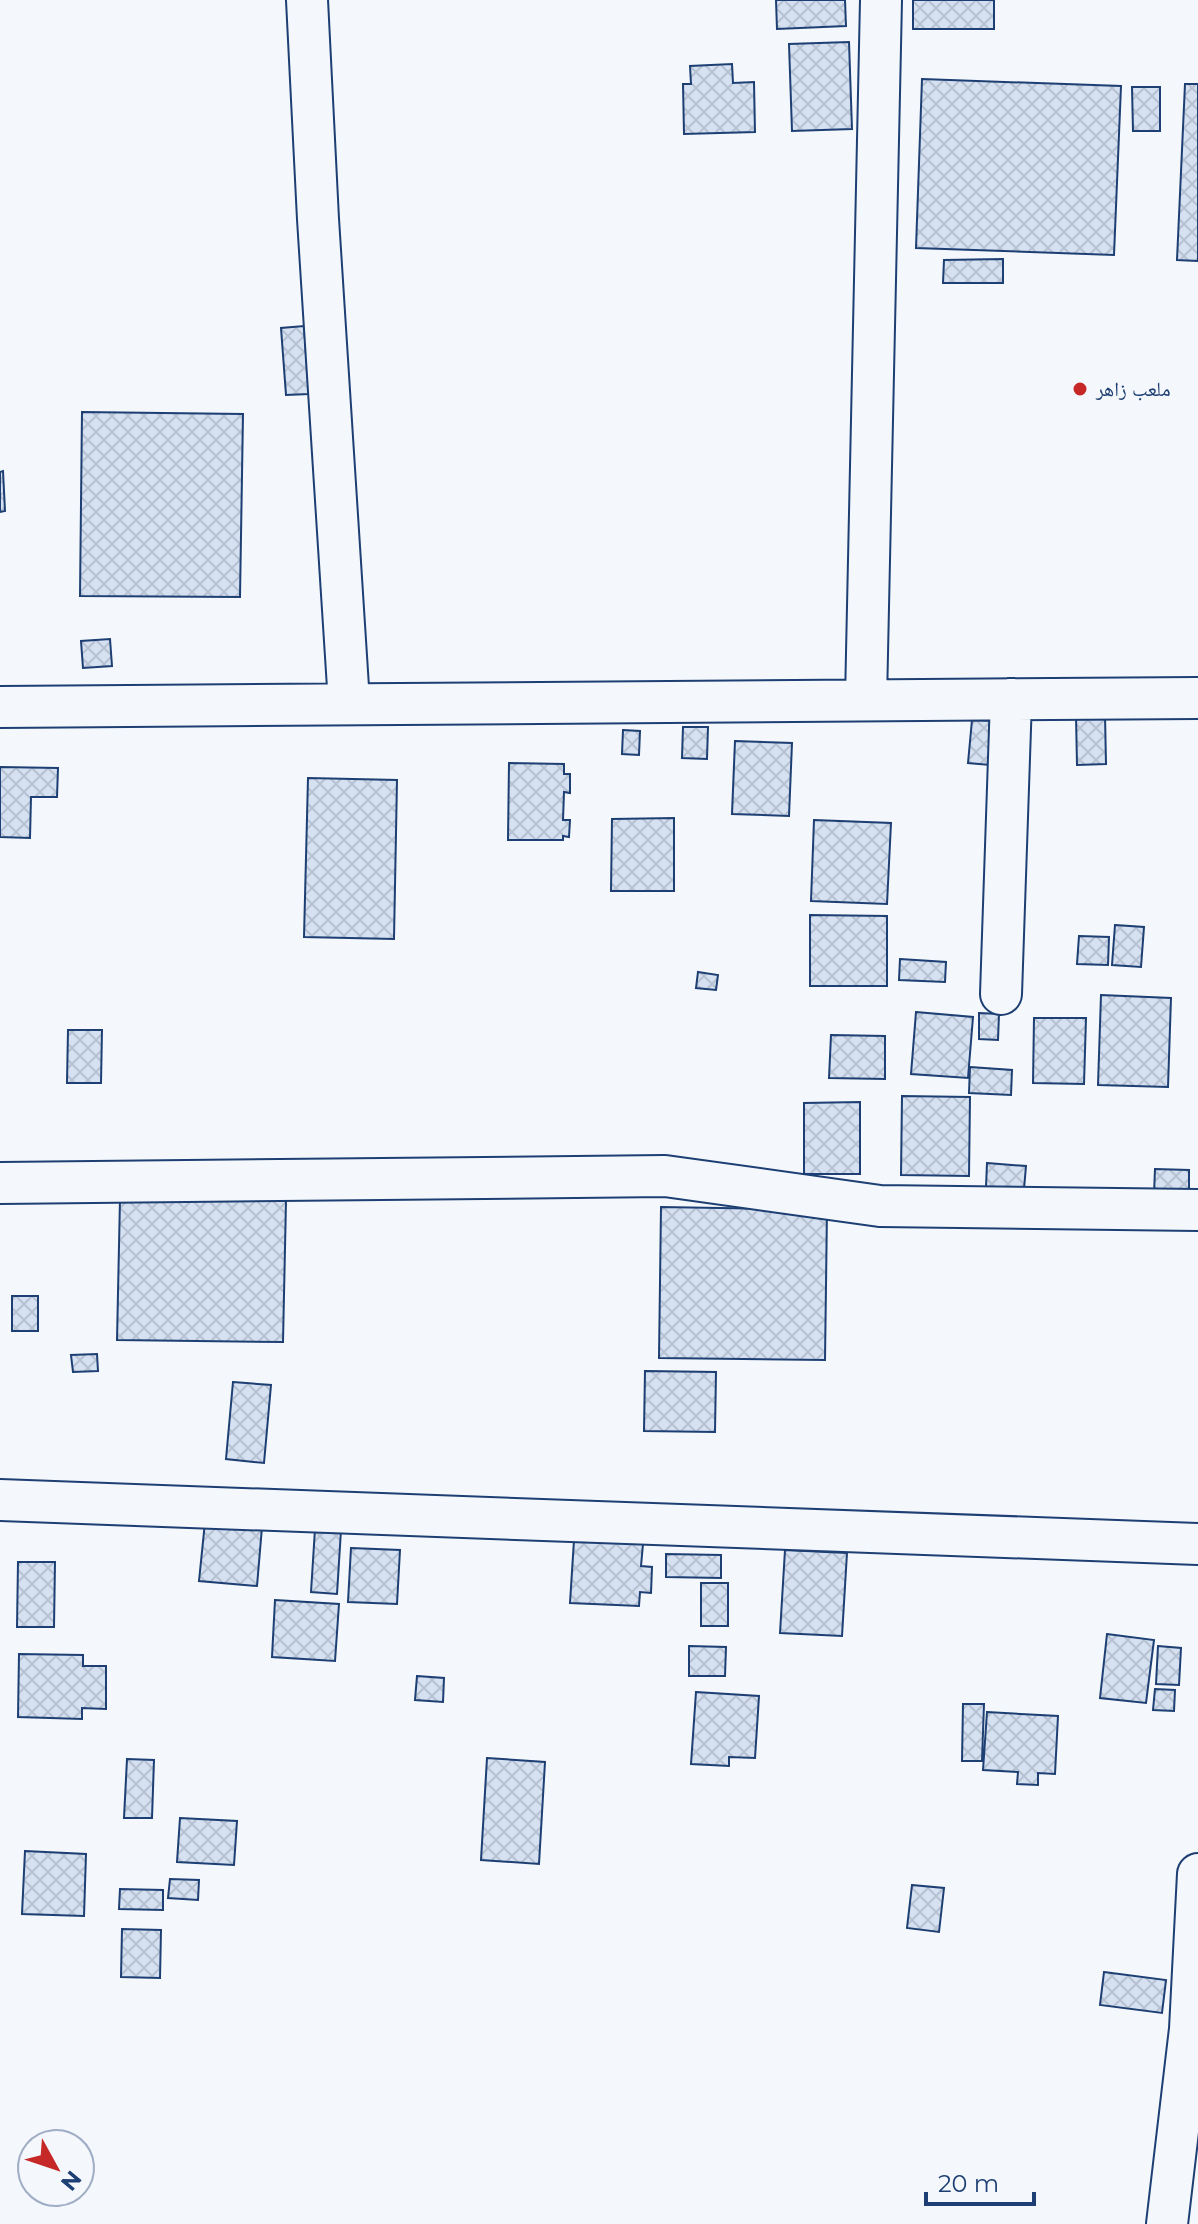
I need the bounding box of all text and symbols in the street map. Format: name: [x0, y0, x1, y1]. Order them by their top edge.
place label: ملعب زاهر: [1095, 377, 1171, 401]
marker: ملعب زاهر: [1071, 380, 1089, 398]
north arrow: [16, 2128, 96, 2208]
scale bar: [926, 2156, 1034, 2206]
text: N: [55, 2165, 87, 2196]
text: 20 m: [938, 2169, 999, 2198]

